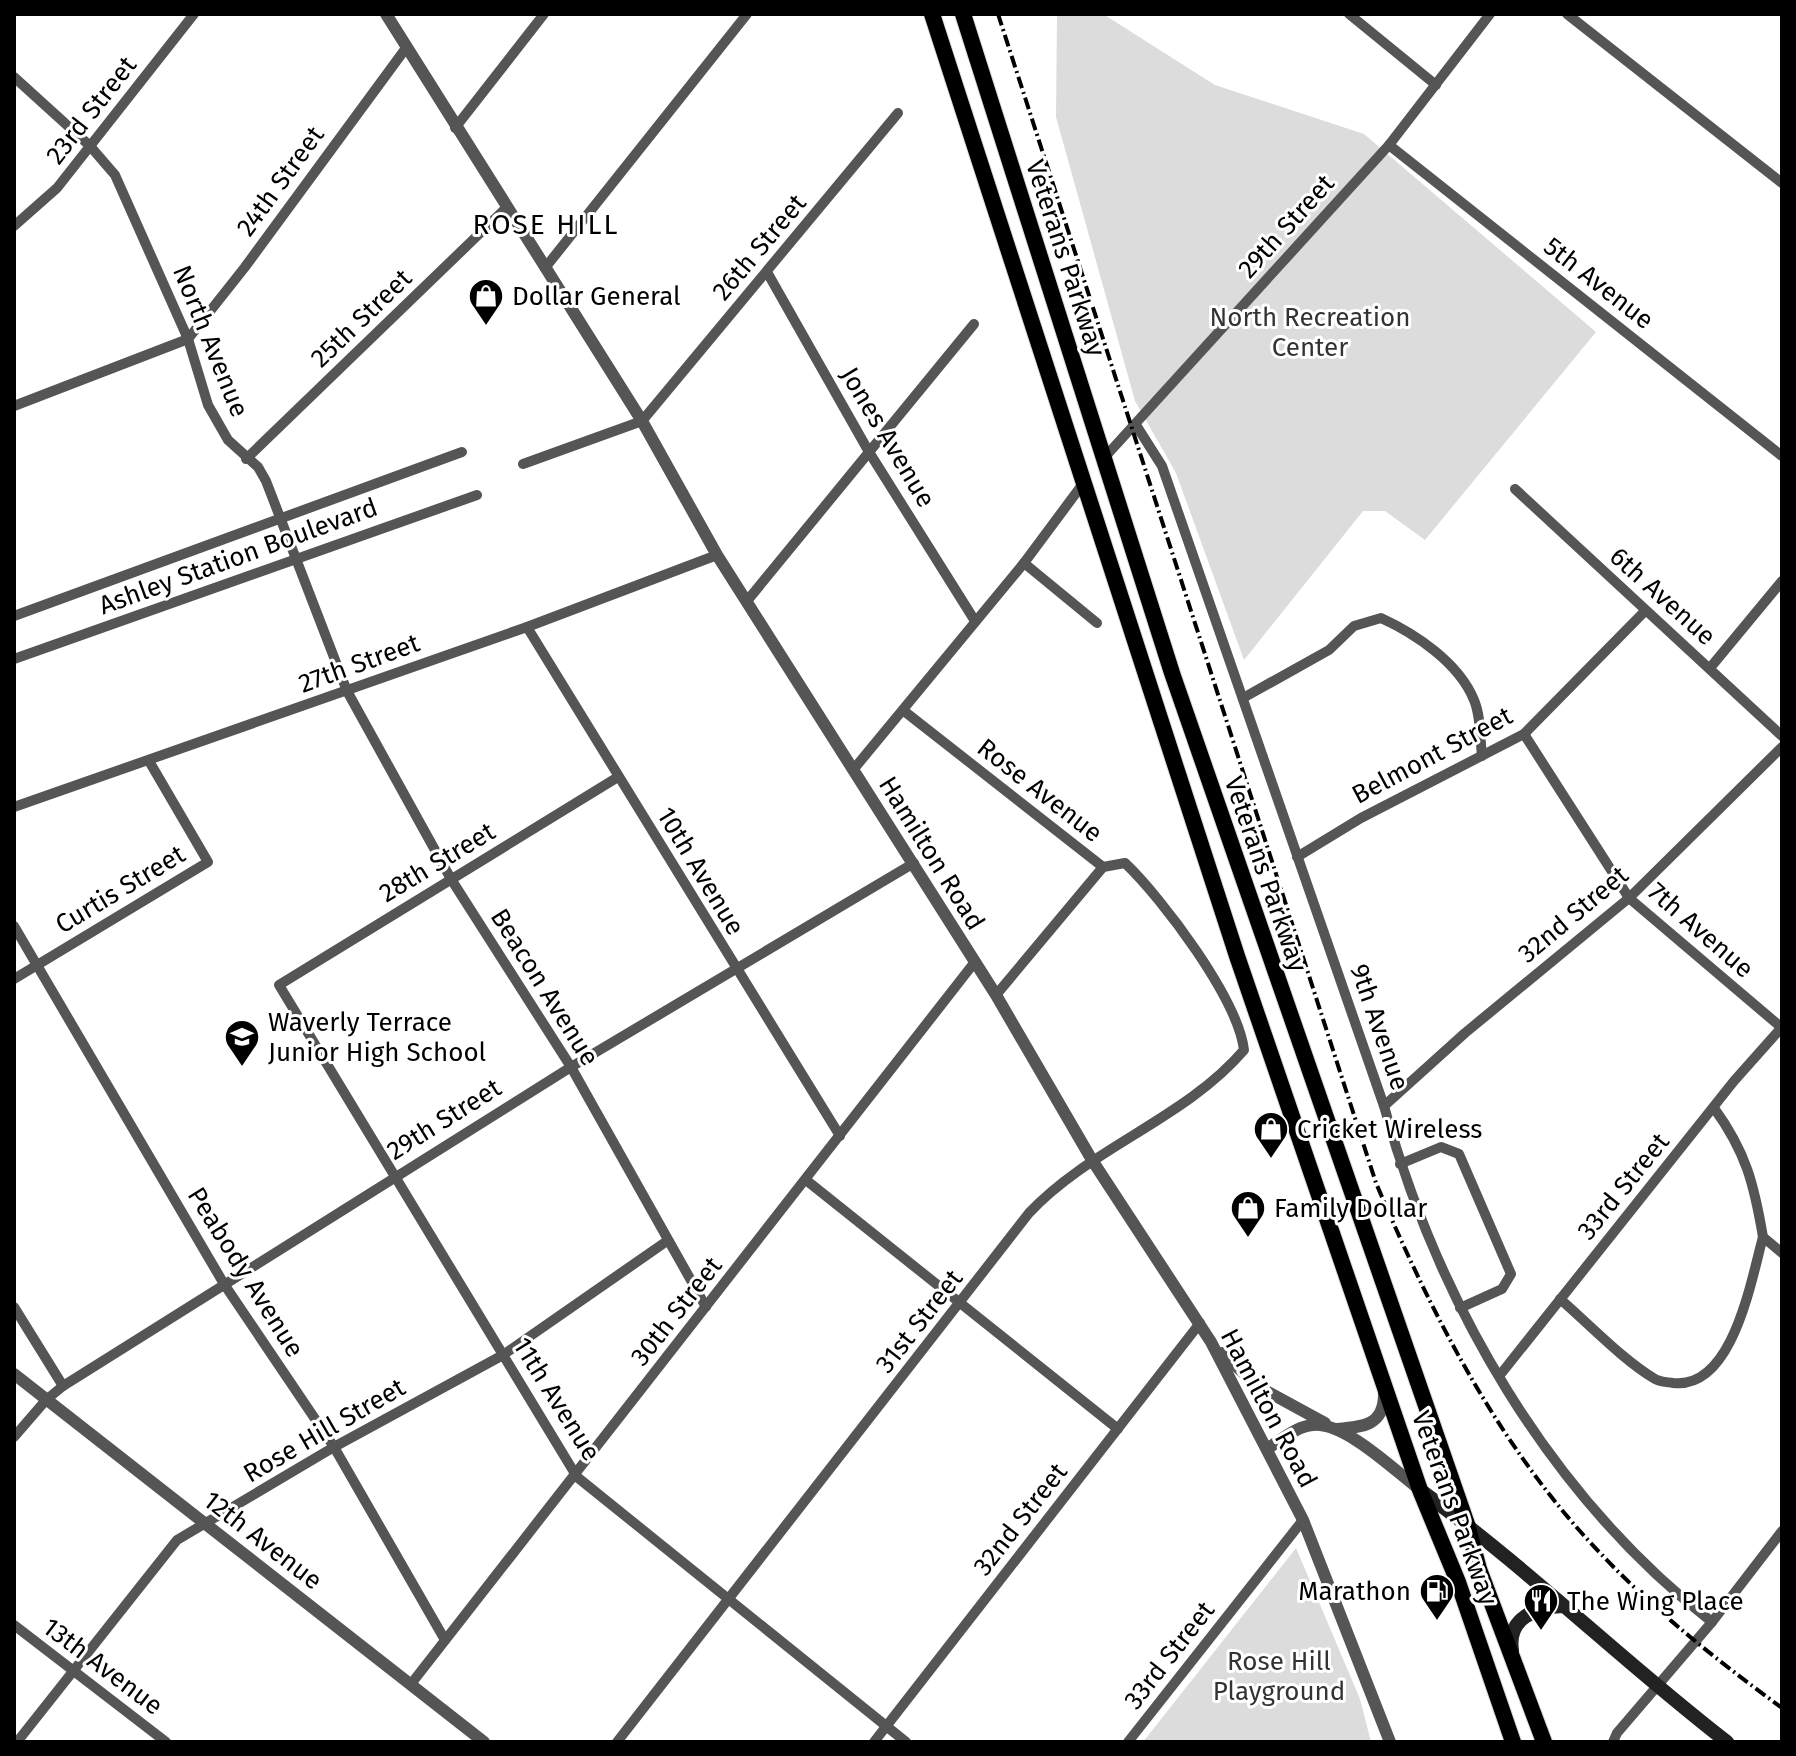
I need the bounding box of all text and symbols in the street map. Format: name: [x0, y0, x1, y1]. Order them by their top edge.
street label: 23rd Street: [40, 50, 143, 170]
street label: 24th Street: [230, 120, 331, 242]
street label: Veterans Parkway: [1019, 156, 1112, 360]
street label: 29th Street: [1232, 168, 1341, 284]
street label: 26th Street: [706, 188, 813, 307]
district label: ROSE HILL: [473, 208, 619, 241]
street label: 5th Avenue: [1538, 231, 1660, 336]
street label: North Avenue: [166, 261, 255, 422]
street label: 25th Street: [305, 262, 419, 374]
shop icon: Dollar General: [467, 277, 505, 327]
place label: Dollar General: [512, 281, 681, 312]
park label: North Recreation Center: [1210, 302, 1410, 363]
street label: Jones Avenue: [834, 362, 942, 513]
street label: Ashley Station Boulevard: [95, 492, 382, 621]
street label: 6th Avenue: [1603, 541, 1722, 652]
street label: 27th Street: [295, 627, 424, 700]
street label: Belmont Street: [1347, 700, 1518, 811]
street label: Rose Avenue: [971, 732, 1108, 849]
street label: Hamilton Road: [872, 771, 991, 936]
street label: Veterans Parkway: [1218, 772, 1314, 976]
street label: 10th Avenue: [650, 802, 751, 941]
street label: 28th Street: [374, 816, 501, 909]
street label: Curtis Street: [50, 838, 191, 940]
street label: 32nd Street: [1512, 859, 1635, 969]
street label: 7th Avenue: [1642, 876, 1760, 985]
street label: Beacon Avenue: [484, 903, 605, 1072]
street label: 9th Avenue: [1343, 960, 1416, 1094]
place label: Waverly Terrace Junior High School: [268, 1007, 487, 1068]
school or university icon: Waverly Terrace Junior High School: [223, 1018, 261, 1068]
street label: 29th Street: [382, 1072, 507, 1167]
shop icon: Cricket Wireless: [1252, 1110, 1290, 1160]
place label: Cricket Wireless: [1297, 1114, 1482, 1145]
street label: 33rd Street: [1571, 1126, 1676, 1246]
street label: Peabody Avenue: [181, 1182, 310, 1363]
shop icon: Family Dollar: [1229, 1189, 1267, 1239]
place label: Family Dollar: [1274, 1193, 1427, 1224]
street label: 30th Street: [624, 1250, 729, 1372]
street label: 31st Street: [869, 1263, 970, 1379]
street label: Hamilton Road: [1214, 1324, 1323, 1493]
street label: 11th Avenue: [506, 1332, 607, 1467]
street label: Rose Hill Street: [238, 1371, 411, 1489]
street label: Veterans Parkway: [1405, 1407, 1504, 1610]
street label: 32nd Street: [967, 1457, 1074, 1582]
street label: 12th Avenue: [197, 1484, 328, 1596]
fuel station icon: Marathon: [1418, 1572, 1456, 1622]
place label: Marathon: [1298, 1576, 1411, 1607]
restaurant icon: The Wing Place: [1522, 1582, 1560, 1632]
place label: The Wing Place: [1567, 1586, 1744, 1617]
street label: 33rd Street: [1118, 1595, 1221, 1715]
street label: 13th Avenue: [37, 1611, 169, 1722]
park label: Rose Hill Playground: [1213, 1646, 1345, 1707]

